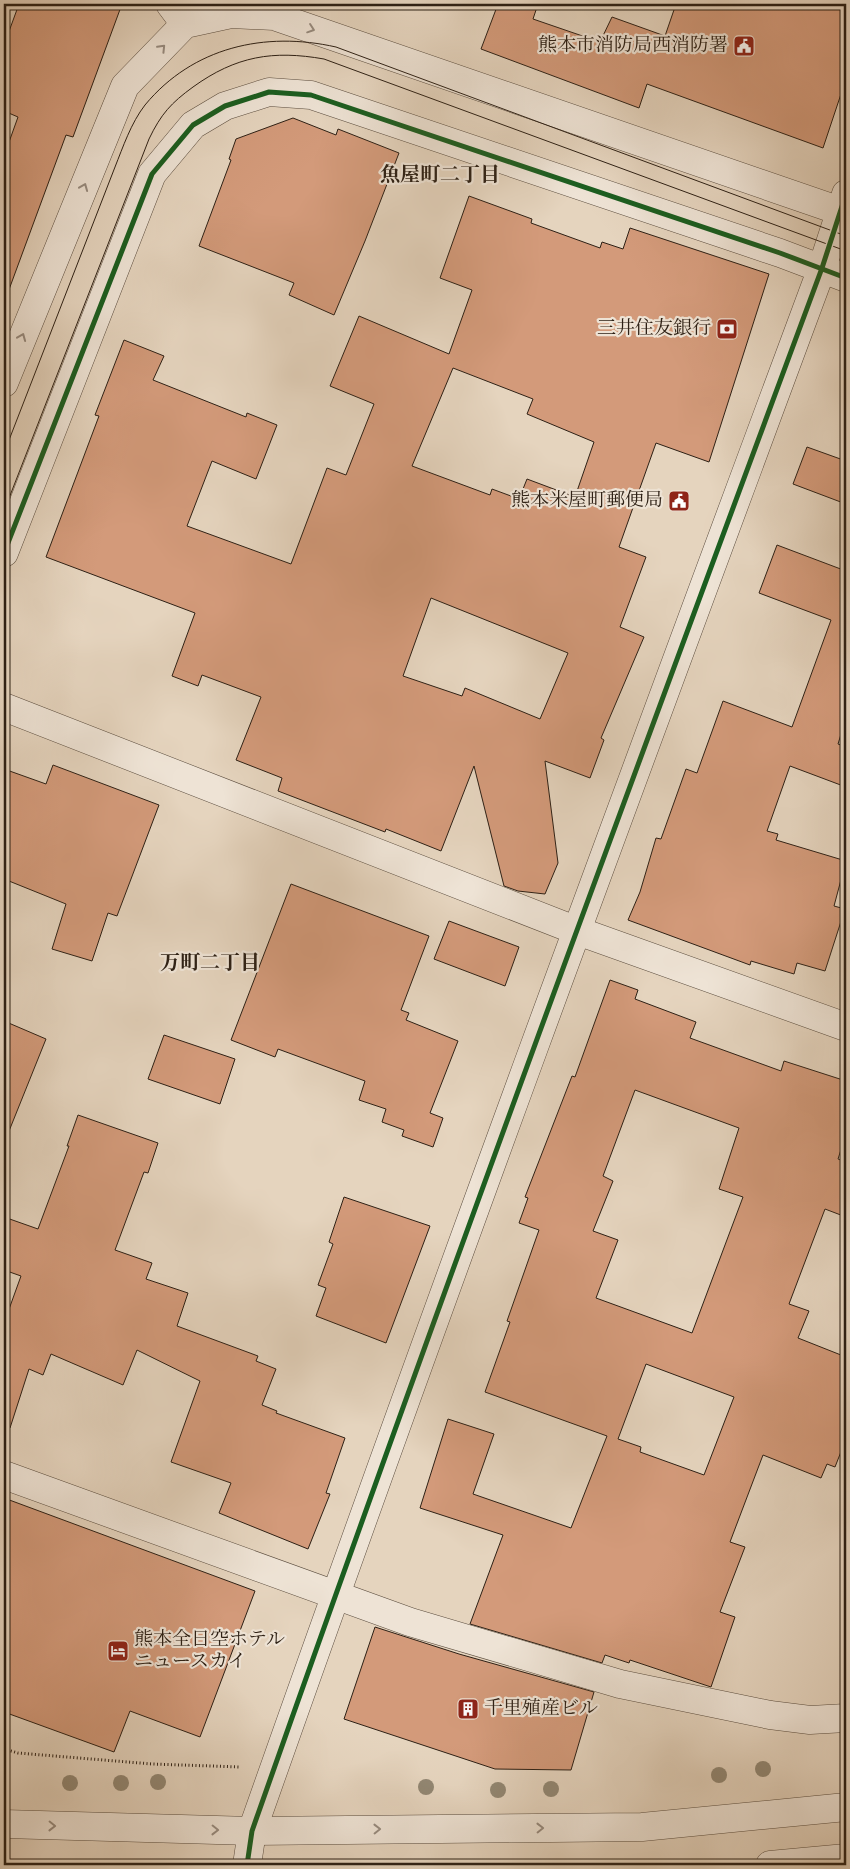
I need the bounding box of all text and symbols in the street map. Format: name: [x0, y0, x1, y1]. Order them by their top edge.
one-way arrow: [307, 23, 315, 33]
place label: 熊本市消防局西消防署: [538, 33, 728, 59]
public building icon: 熊本市消防局西消防署: [732, 34, 756, 58]
one-way arrow: [156, 44, 165, 53]
district label: 魚屋町二丁目: [380, 162, 500, 190]
one-way arrow: [77, 183, 88, 192]
place label: 三井住友銀行: [597, 316, 711, 342]
bank icon: 三井住友銀行: [715, 317, 739, 341]
one-way arrow: [16, 333, 27, 342]
place label: 熊本米屋町郵便局: [511, 488, 663, 514]
public building icon: 熊本米屋町郵便局: [667, 489, 691, 513]
district label: 万町二丁目: [160, 950, 260, 978]
place label: 熊本全日空ホテル ニュースカイ: [134, 1627, 285, 1675]
hotel icon: 熊本全日空ホテル ニュースカイ: [106, 1639, 130, 1663]
place label: 千里殖産ビル: [484, 1696, 598, 1722]
building icon: 千里殖産ビル: [456, 1697, 480, 1721]
one-way arrow: [49, 1820, 57, 1831]
one-way arrow: [536, 1823, 544, 1833]
one-way arrow: [374, 1824, 382, 1835]
one-way arrow: [212, 1825, 219, 1835]

